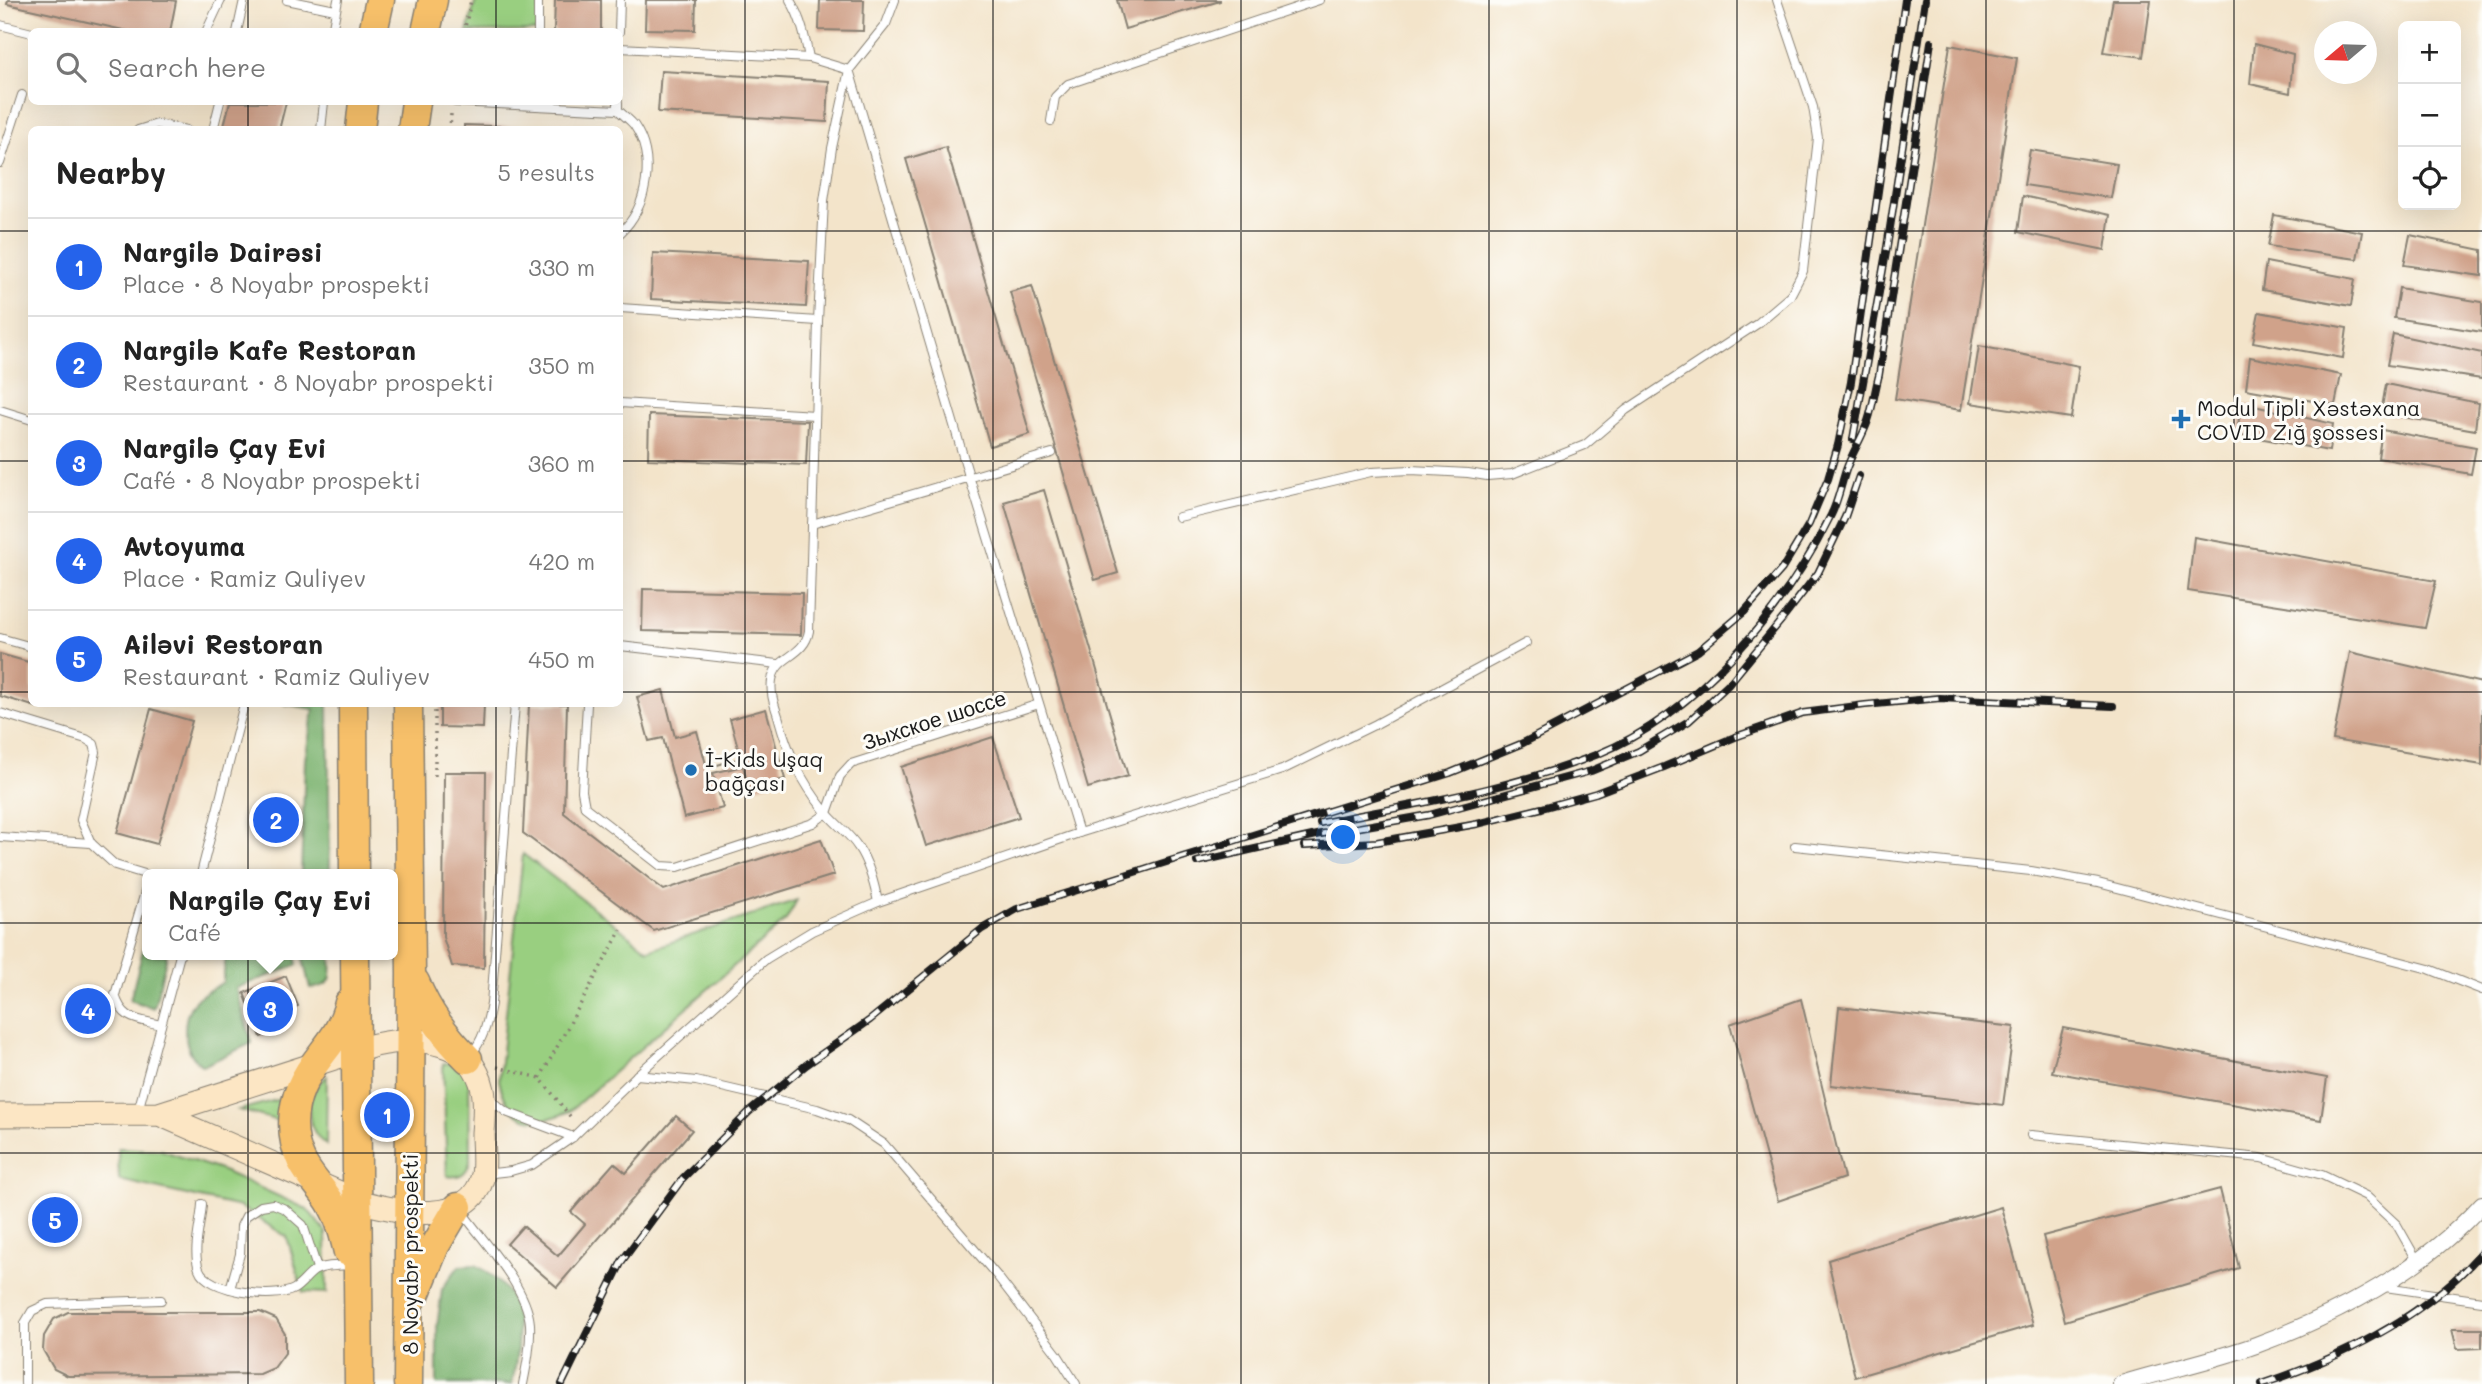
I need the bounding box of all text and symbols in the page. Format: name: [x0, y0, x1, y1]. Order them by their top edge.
north arrow: [2314, 21, 2377, 84]
map controls: [2398, 21, 2461, 210]
button: +: [2398, 21, 2461, 84]
search box: [28, 28, 623, 105]
icon: search: [52, 48, 90, 86]
text: Search here: [108, 50, 266, 84]
button: −: [2398, 84, 2461, 147]
button: locate: [2398, 147, 2461, 210]
text: Nearby: [56, 152, 166, 192]
text: 5 results: [498, 157, 595, 187]
text: Nargilə Dairəsi: [123, 235, 323, 269]
text: 1: [74, 252, 84, 282]
text: 330 m: [528, 252, 595, 282]
text: Place · 8 Noyabr prospekti: [123, 269, 430, 299]
text: Nargilə Kafe Restoran: [123, 333, 416, 367]
text: 2: [73, 350, 85, 380]
text: 350 m: [528, 350, 595, 380]
text: Restaurant · 8 Noyabr prospekti: [123, 367, 494, 397]
place label: Modul Tipli Xəstəxana COVID Zığ şossesi: [2197, 394, 2420, 445]
marker: Modul Tipli Xəstəxana COVID Zığ şossesi: [2171, 409, 2191, 429]
text: Nargilə Çay Evi: [123, 431, 327, 465]
text: 3: [72, 448, 86, 478]
text: 360 m: [528, 448, 595, 478]
text: Café · 8 Noyabr prospekti: [123, 465, 421, 495]
text: Avtoyuma: [123, 529, 246, 563]
text: 4: [72, 546, 86, 576]
text: 420 m: [529, 546, 595, 576]
text: Place · Ramiz Quliyev: [123, 563, 366, 593]
text: Ailəvi Restoran: [123, 627, 323, 661]
text: 5: [72, 644, 86, 674]
text: 450 m: [528, 644, 595, 674]
text: Restaurant · Ramiz Quliyev: [123, 661, 430, 691]
street label: Зыхское шоссе: [859, 683, 1009, 755]
place label: İ-Kids Uşaq bağçası: [705, 745, 823, 796]
marker: İ-Kids Uşaq bağçası: [683, 762, 699, 778]
pin: 2: [253, 794, 299, 846]
your location: [1326, 820, 1360, 854]
popup: [142, 869, 398, 960]
text: Nargilə Çay Evi: [168, 883, 372, 917]
text: Café: [168, 917, 221, 947]
pin: 3: [247, 983, 293, 1035]
pin: 4: [65, 985, 111, 1037]
pin: 1: [364, 1089, 410, 1141]
street label: 8 Noyabr prospekti: [396, 1154, 423, 1355]
pin: 5: [32, 1194, 78, 1246]

